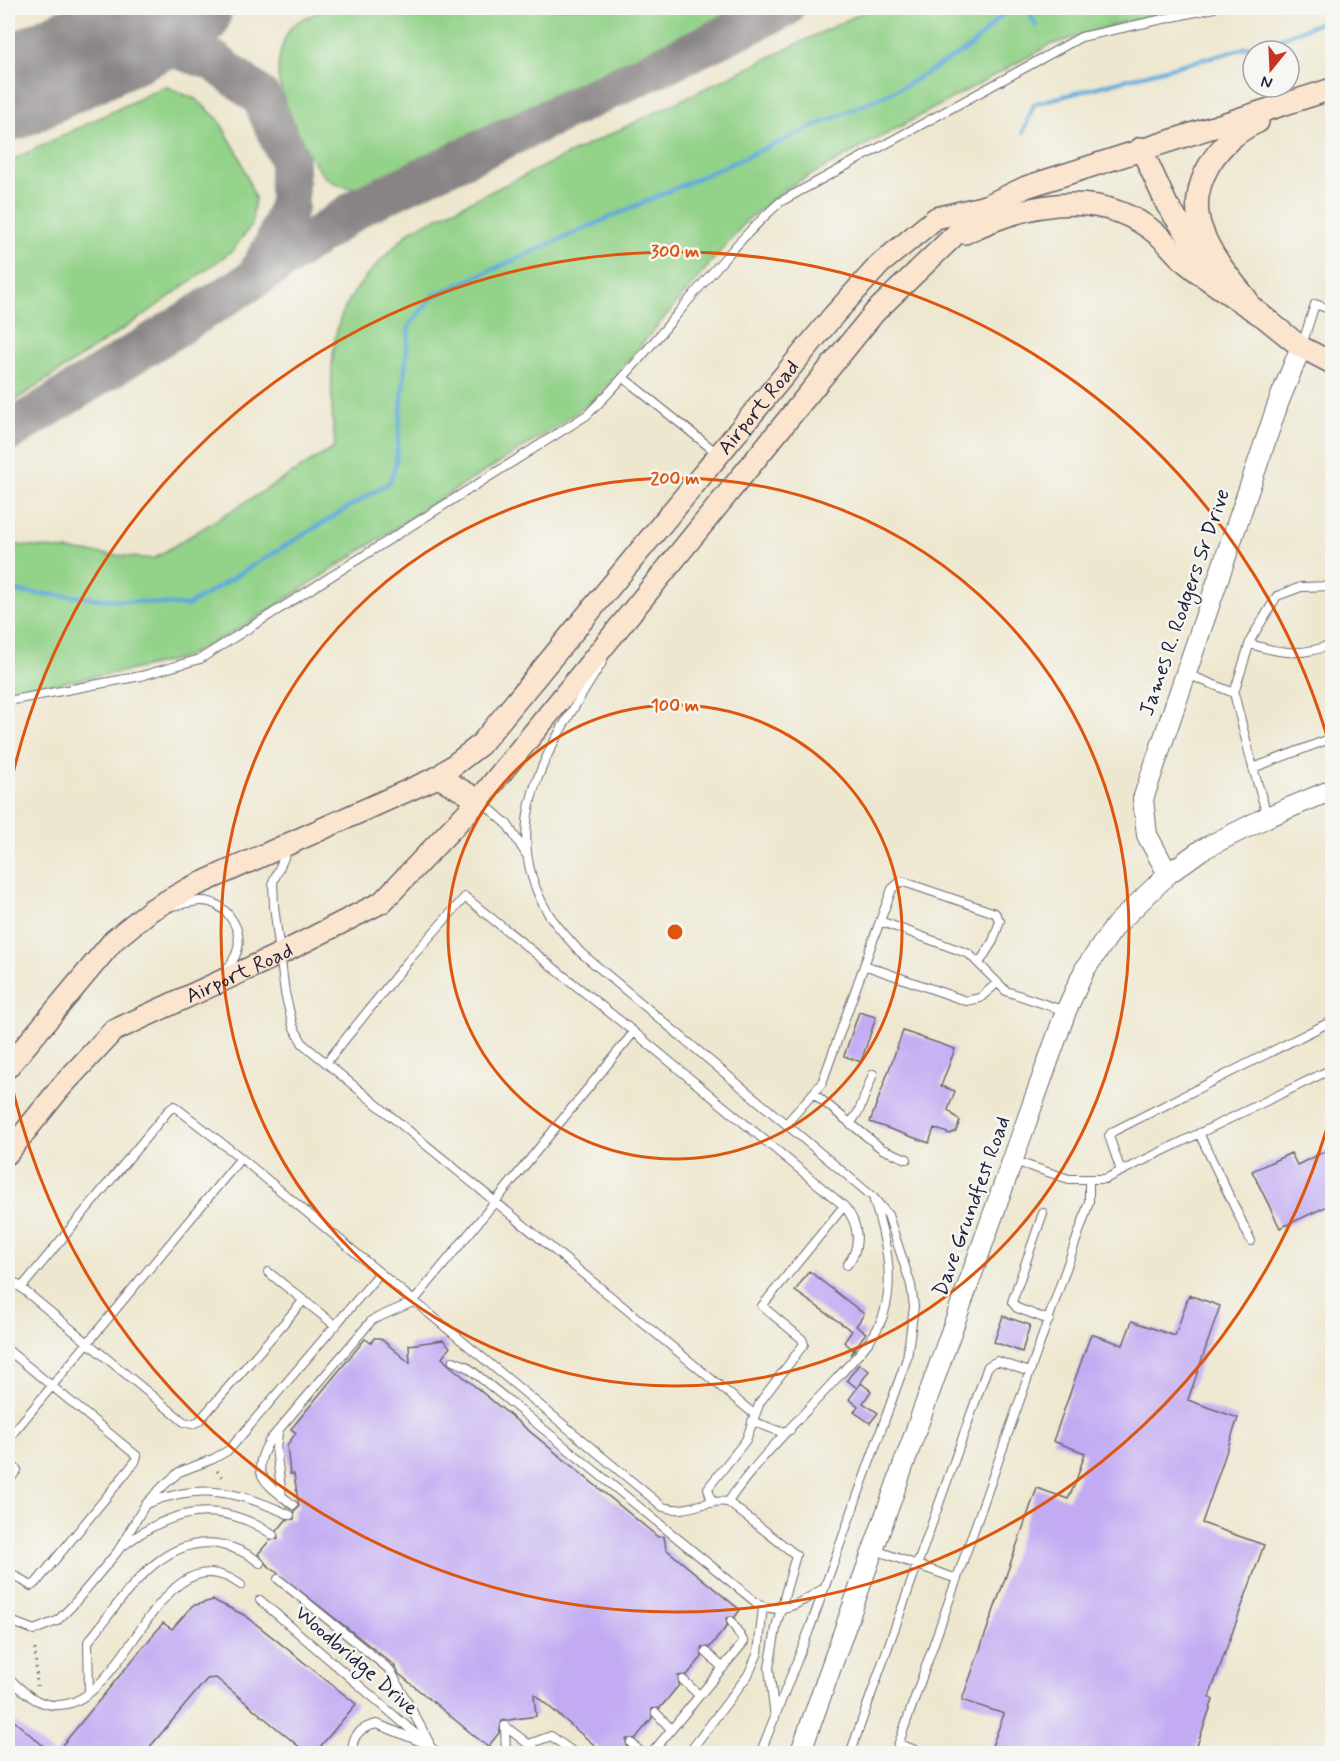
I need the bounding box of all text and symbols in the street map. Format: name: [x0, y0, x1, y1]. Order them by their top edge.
north arrow: [1241, 39, 1301, 99]
text: N: [1259, 70, 1275, 93]
text: 300 m: [651, 240, 699, 264]
street label: Airport Road: [711, 354, 806, 461]
text: 200 m: [650, 467, 700, 491]
street label: James R. Rodgers Sr Drive: [1133, 485, 1238, 720]
text: 100 m: [651, 694, 699, 718]
centre of rings: [665, 922, 685, 942]
street label: Airport Road: [181, 937, 298, 1011]
street label: Dave Grundfest Road: [926, 1113, 1017, 1300]
street label: Woodbridge Drive: [288, 1599, 424, 1723]

